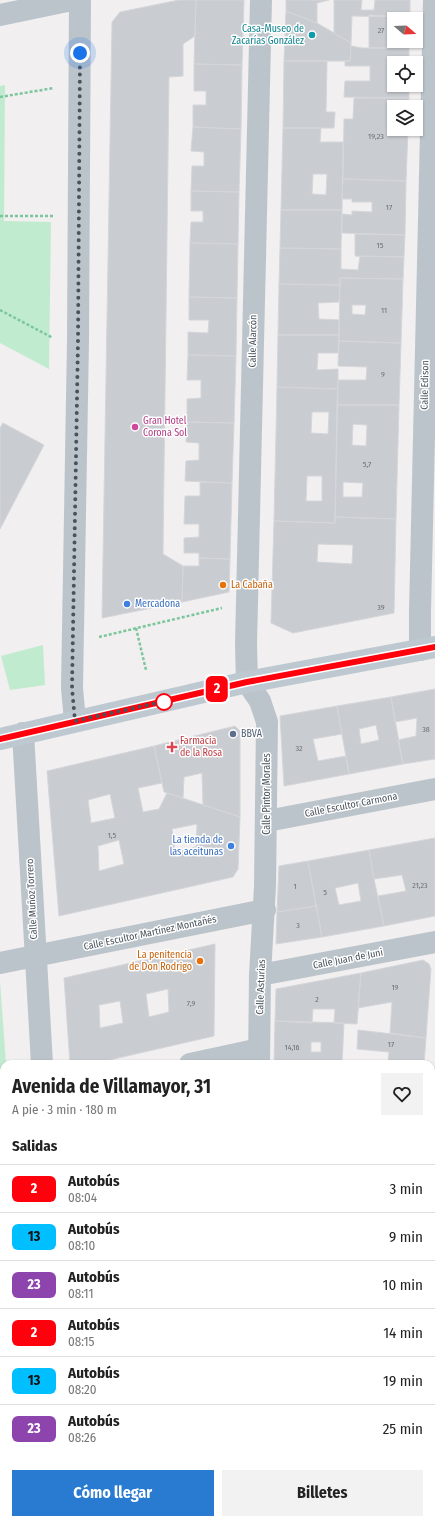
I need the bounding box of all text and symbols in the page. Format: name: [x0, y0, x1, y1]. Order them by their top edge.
north arrow: [387, 12, 423, 48]
map controls: [387, 12, 423, 136]
place label: Casa-Museo de Zacarías González: [232, 23, 304, 47]
house number: 27: [378, 26, 385, 35]
marker: Casa-Museo de Zacarías González: [307, 30, 317, 40]
your location: [70, 43, 90, 63]
button: locate: [387, 56, 423, 92]
button: layers: [387, 100, 423, 136]
house number: 19,23: [368, 132, 384, 141]
house number: 17: [386, 203, 393, 212]
house number: 15: [377, 241, 384, 250]
house number: 11: [381, 306, 387, 315]
street label: Calle Alarcón: [247, 314, 259, 368]
street label: Calle Edison: [419, 360, 431, 410]
house number: 9: [381, 370, 385, 379]
place label: Gran Hotel Corona Sol: [143, 415, 187, 439]
marker: Gran Hotel Corona Sol: [130, 422, 140, 432]
house number: 5,7: [363, 460, 372, 469]
place label: La Cabaña: [231, 579, 273, 591]
marker: La Cabaña: [218, 580, 228, 590]
place label: Mercadona: [135, 598, 180, 610]
marker: Mercadona: [122, 599, 132, 609]
house number: 39: [377, 603, 385, 612]
line badge: 2: [204, 676, 230, 702]
text: 2: [214, 680, 220, 697]
unlabelled marker: [155, 693, 173, 711]
house number: 38: [422, 725, 430, 734]
place label: BBVA: [241, 728, 263, 740]
marker: BBVA: [228, 729, 238, 739]
place label: Farmacia de la Rosa: [180, 735, 222, 759]
marker: Farmacia de la Rosa: [167, 742, 177, 752]
house number: 32: [295, 744, 303, 753]
street label: Calle Pintor Morales: [261, 753, 273, 835]
street label: Calle Escultor Carmona: [304, 790, 398, 820]
house number: 1,5: [108, 831, 117, 840]
place label: La tienda de las aceitunas: [170, 834, 223, 858]
marker: La tienda de las aceitunas: [226, 841, 236, 851]
street label: Calle Muñoz Torrero: [24, 858, 40, 940]
house number: 21,23: [412, 881, 428, 890]
house number: 1: [293, 882, 297, 891]
house number: 5: [323, 888, 327, 897]
street label: Calle Escultor Martínez Montañés: [82, 912, 217, 953]
house number: 3: [296, 921, 300, 930]
street label: Calle Juan de Juni: [312, 946, 384, 972]
place label: La penitencia de Don Rodrigo: [129, 949, 192, 973]
marker: La penitencia de Don Rodrigo: [195, 956, 205, 966]
street label: Calle Asturias: [254, 959, 268, 1015]
house number: 19: [391, 983, 399, 992]
house number: 2: [315, 995, 319, 1004]
house number: 7,9: [187, 999, 195, 1008]
house number: 17: [388, 1040, 395, 1049]
house number: 14,16: [285, 1043, 300, 1052]
button: heart: [381, 1073, 423, 1115]
text: Avenida de Villamayor, 31: [12, 1075, 211, 1098]
text: A pie · 3 min · 180 m: [12, 1102, 117, 1117]
text: Salidas: [12, 1137, 57, 1155]
text: Autobús: [68, 1172, 119, 1190]
text: 2: [31, 1180, 37, 1197]
text: 3 min: [389, 1180, 423, 1198]
text: 08:04: [68, 1190, 97, 1205]
text: Autobús: [68, 1220, 119, 1238]
text: 13: [28, 1228, 40, 1245]
text: 9 min: [389, 1228, 423, 1246]
text: 08:10: [68, 1238, 95, 1253]
text: Autobús: [68, 1268, 119, 1286]
text: 23: [27, 1276, 41, 1293]
text: 10 min: [383, 1276, 423, 1294]
text: 08:11: [68, 1286, 93, 1301]
text: Autobús: [68, 1316, 119, 1334]
text: 2: [31, 1324, 37, 1341]
text: 14 min: [383, 1324, 423, 1342]
text: 08:15: [68, 1334, 95, 1349]
text: Autobús: [68, 1364, 119, 1382]
text: 13: [28, 1372, 40, 1389]
text: 19 min: [383, 1372, 423, 1390]
text: 08:20: [68, 1382, 97, 1397]
text: Autobús: [68, 1412, 119, 1430]
text: 23: [27, 1420, 41, 1437]
text: 25 min: [383, 1420, 423, 1438]
text: 08:26: [68, 1430, 96, 1445]
button: Cómo llegar: [12, 1470, 214, 1516]
button: Billetes: [222, 1470, 423, 1516]

